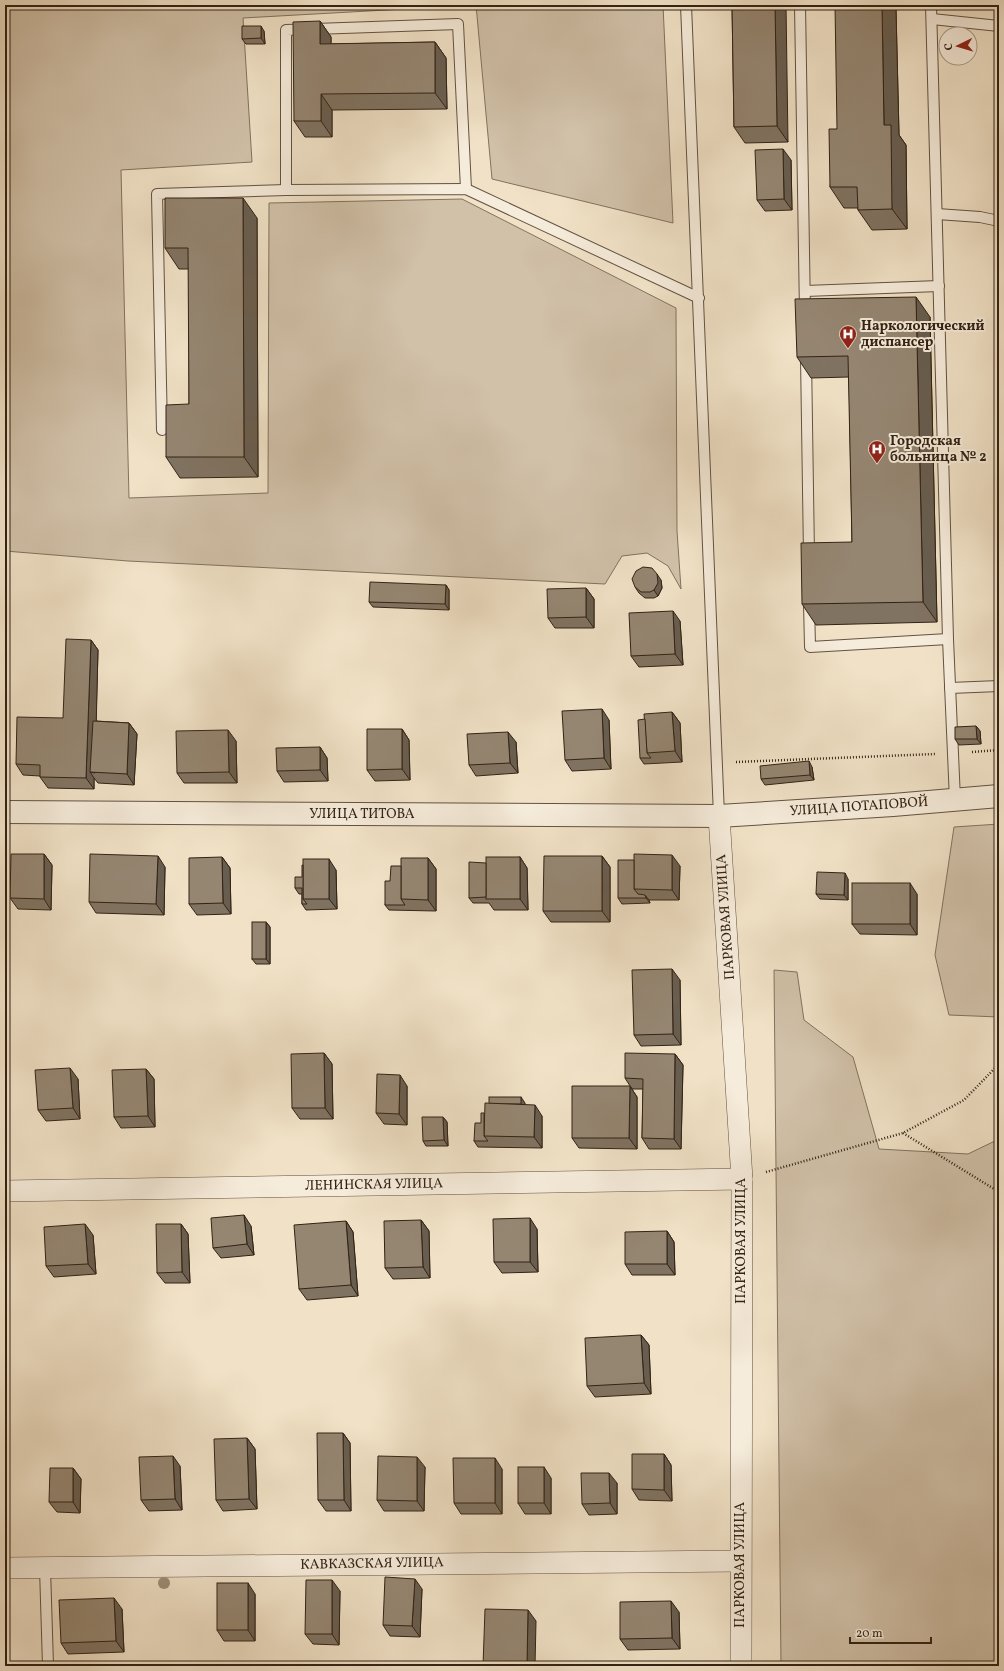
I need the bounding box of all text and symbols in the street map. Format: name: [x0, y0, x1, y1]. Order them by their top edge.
north arrow: [938, 26, 978, 66]
text: С: [942, 43, 957, 51]
place label: Наркологический диспансер: [861, 317, 984, 352]
hospital icon: Наркологический диспансер: [838, 324, 858, 349]
place label: Городская больница № 2: [890, 432, 987, 467]
hospital icon: Городская больница № 2: [867, 439, 887, 464]
street label: УЛИЦА ПОТАПОВОЙ: [789, 792, 929, 821]
street label: УЛИЦА ТИТОВА: [309, 805, 415, 824]
street label: ПАРКОВАЯ УЛИЦА: [712, 853, 740, 981]
street label: ЛЕНИНСКАЯ УЛИЦА: [305, 1174, 443, 1196]
street label: ПАРКОВАЯ УЛИЦА: [732, 1178, 751, 1304]
street label: ПАРКОВАЯ УЛИЦА: [731, 1502, 750, 1628]
street label: КАВКАЗСКАЯ УЛИЦА: [300, 1553, 444, 1575]
scale bar: [850, 1619, 931, 1645]
text: 20 m: [856, 1626, 883, 1642]

